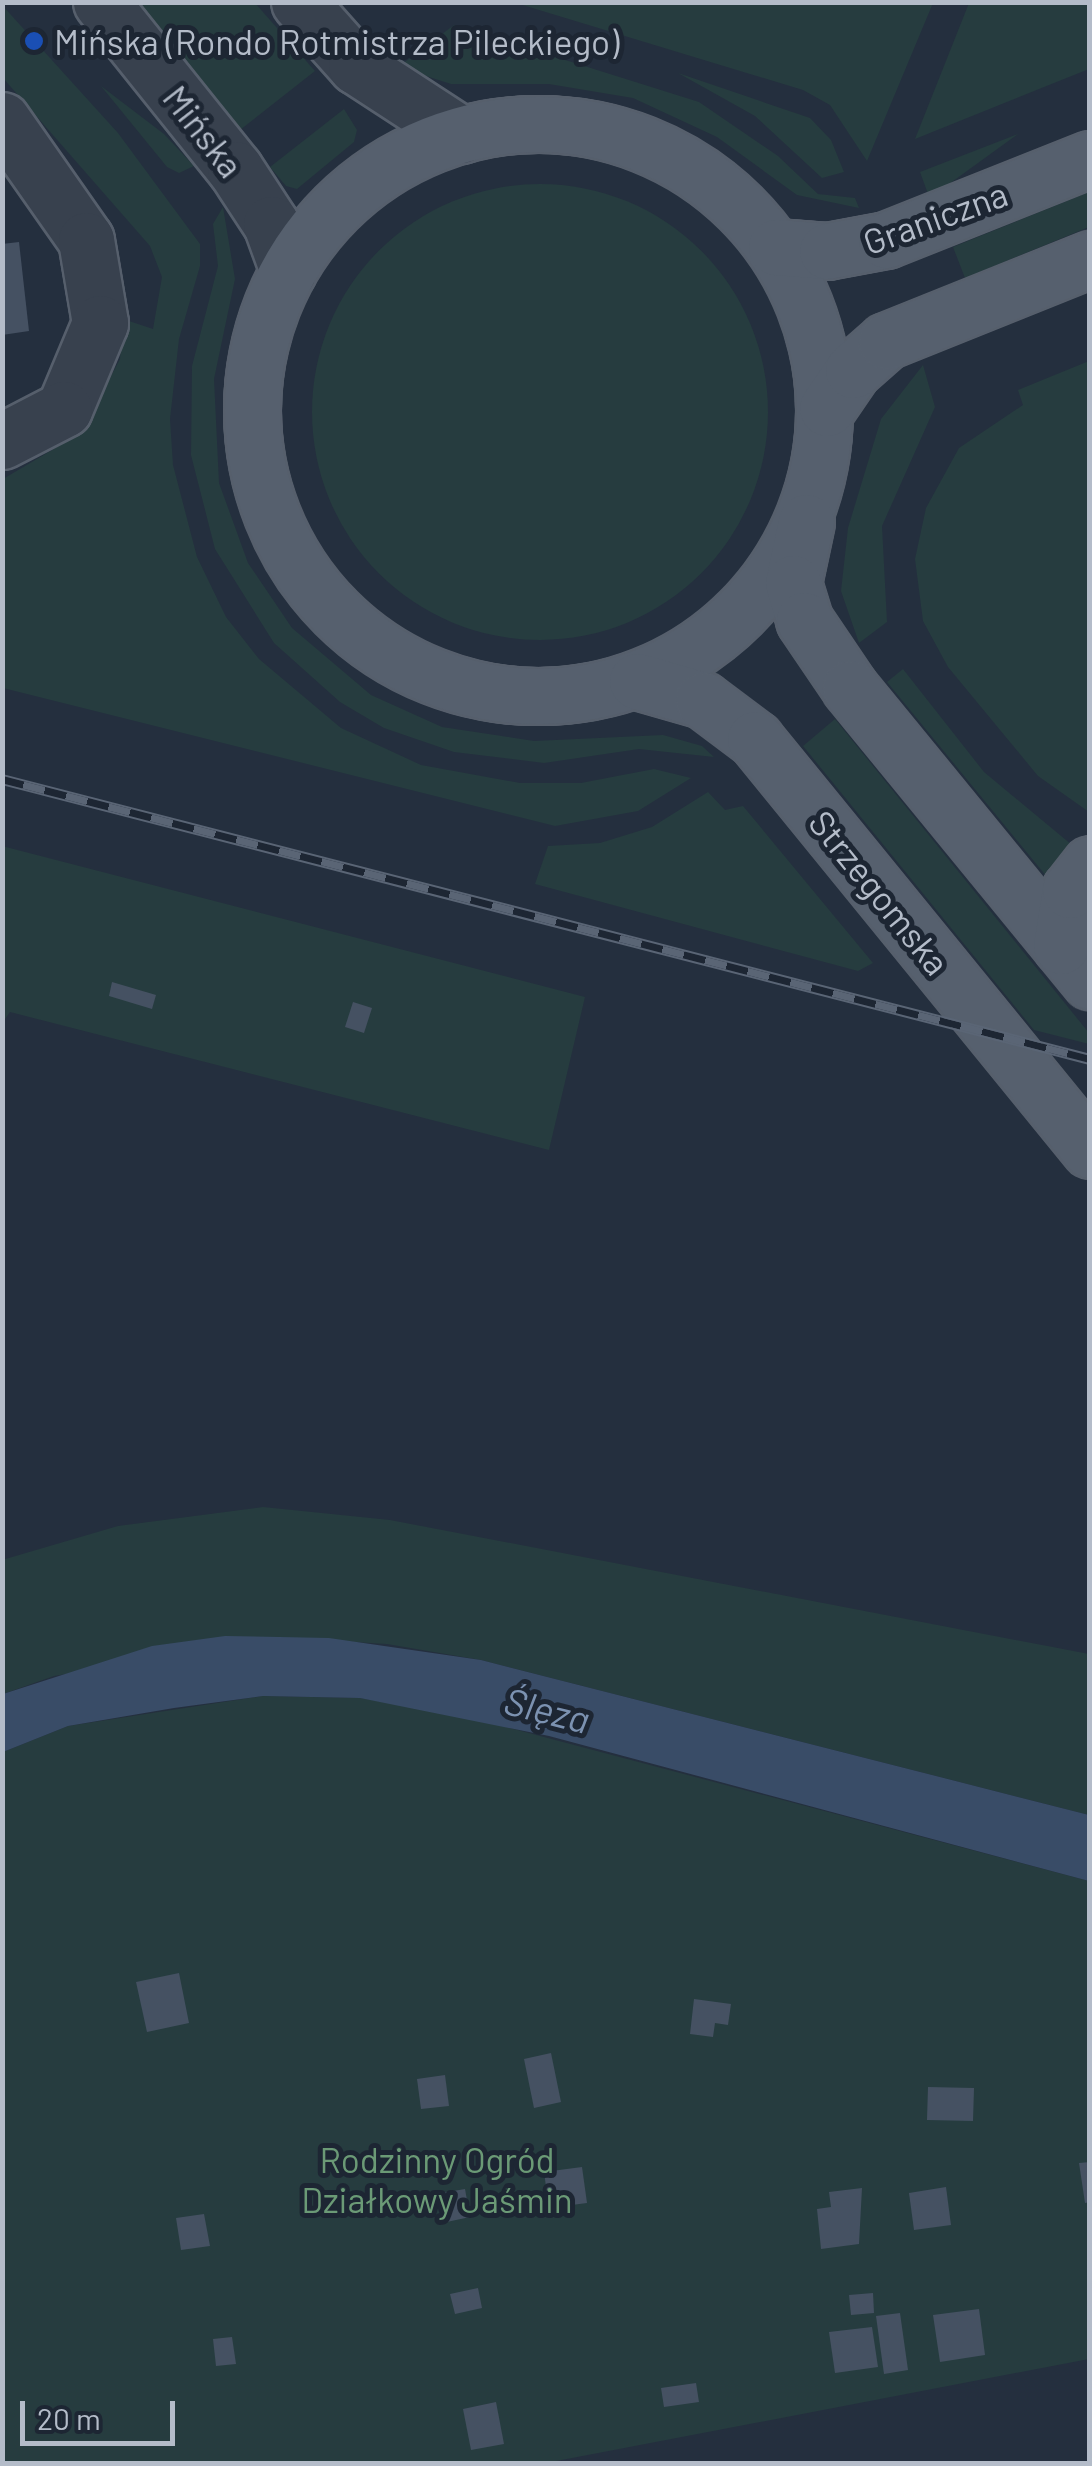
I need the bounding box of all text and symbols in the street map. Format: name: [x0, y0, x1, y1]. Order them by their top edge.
place label: Mińska (Rondo Rotmistrza Pileckiego): [54, 20, 619, 62]
marker: Mińska (Rondo Rotmistrza Pileckiego): [23, 30, 45, 52]
street label: Mińska: [155, 77, 253, 185]
street label: Graniczna: [857, 172, 1013, 262]
street label: Strzegomska: [801, 801, 959, 983]
water label: Ślęza: [500, 1677, 594, 1743]
park label: Rodzinny Ogród Działkowy Jaśmin: [301, 2138, 573, 2220]
scale bar: [25, 2381, 180, 2443]
text: 20 m: [37, 2400, 101, 2436]

